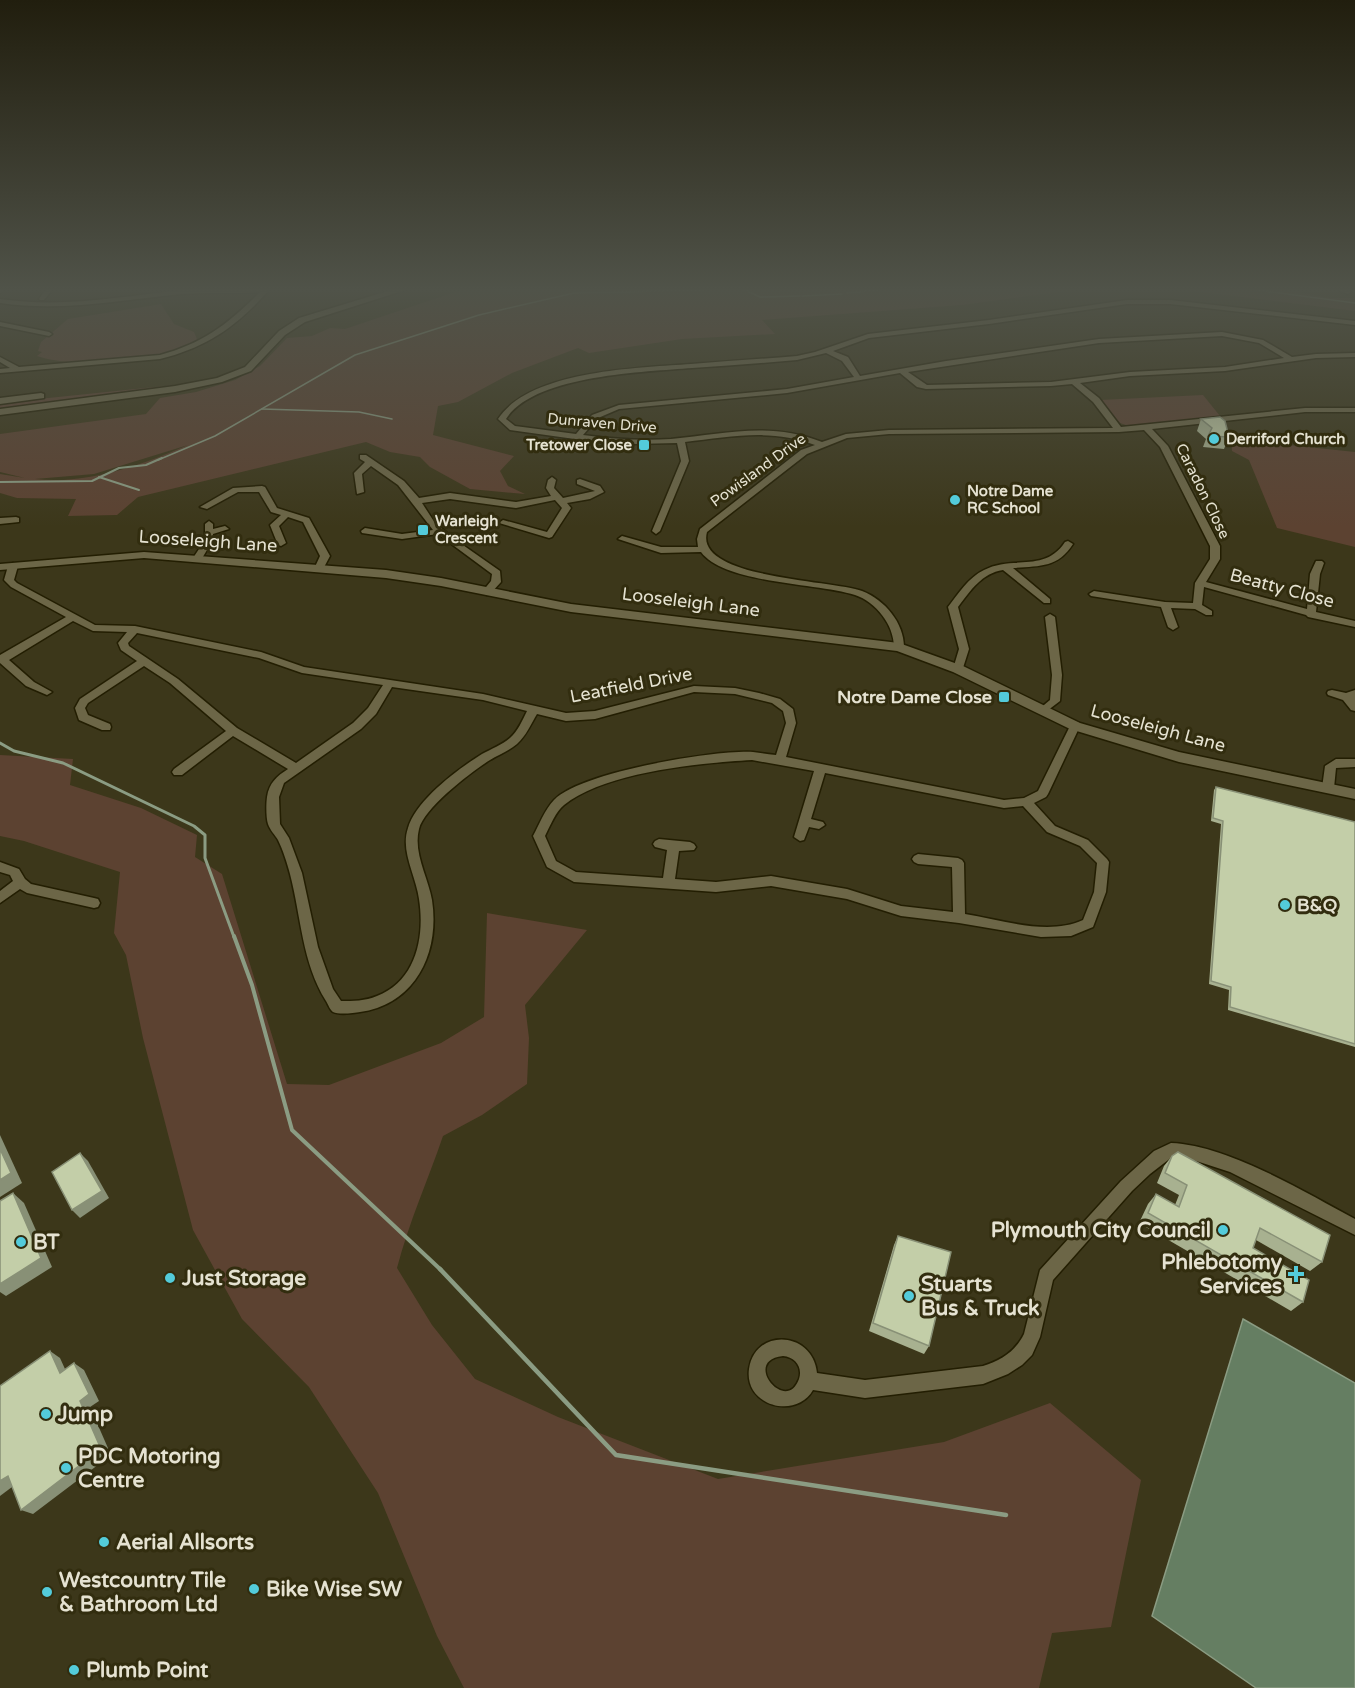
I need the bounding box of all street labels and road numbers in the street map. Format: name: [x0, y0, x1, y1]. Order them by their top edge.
street label: Dunraven Drive: [547, 409, 657, 437]
street label: Powisland Drive: [707, 429, 809, 511]
street label: Caradon Close: [1172, 440, 1234, 542]
street label: Looseleigh Lane: [138, 525, 278, 557]
street label: Beatty Close: [1227, 563, 1337, 613]
street label: Looseleigh Lane: [621, 583, 761, 621]
street label: Leatfield Drive: [568, 662, 694, 708]
street label: Looseleigh Lane: [1088, 699, 1228, 757]

